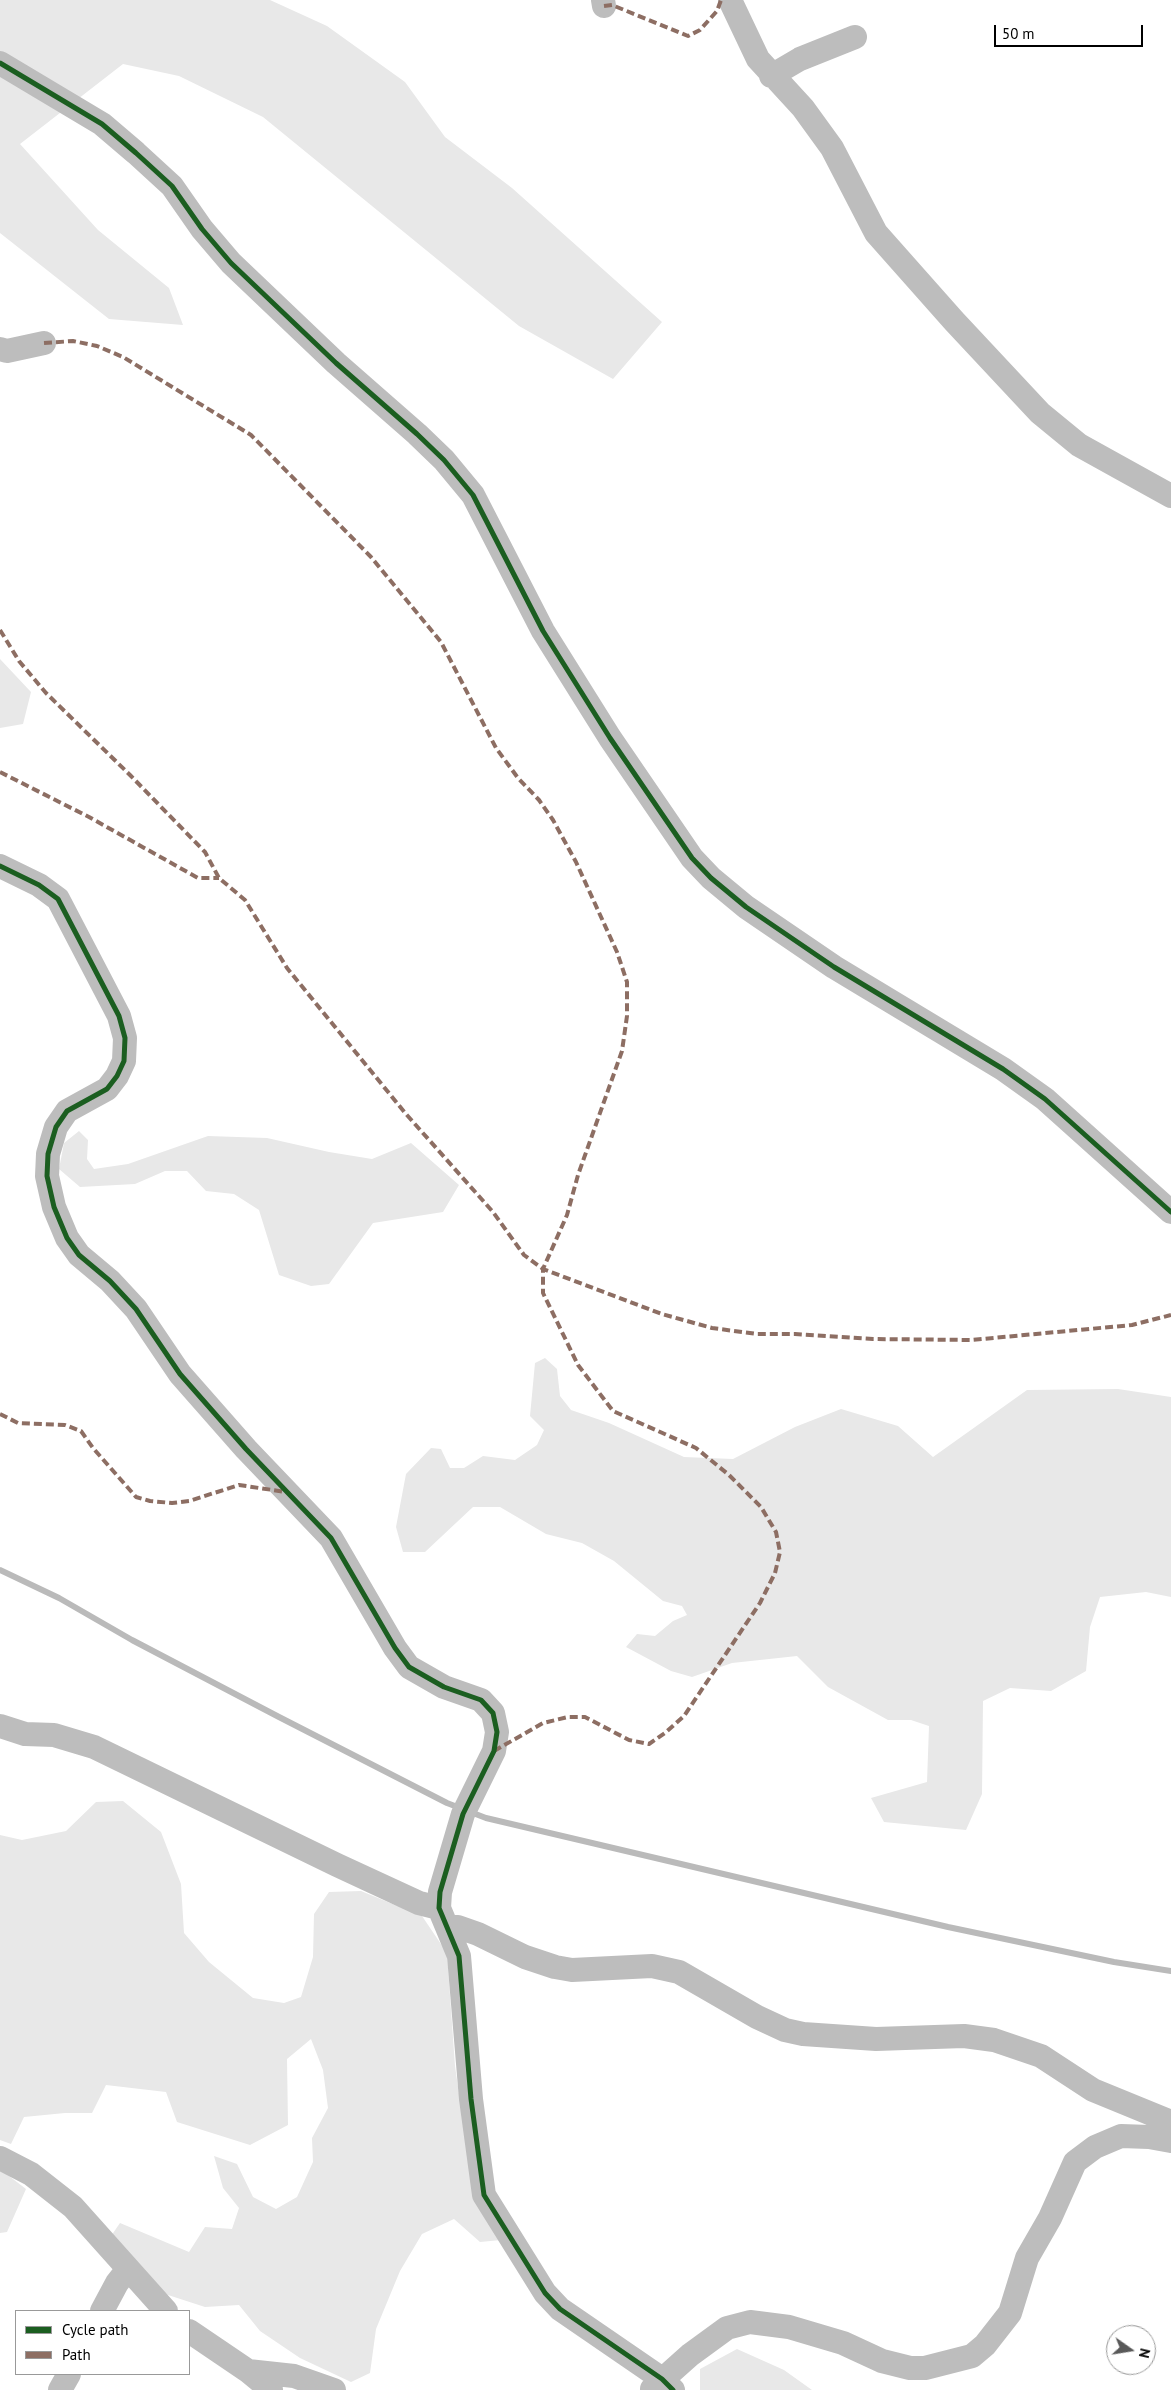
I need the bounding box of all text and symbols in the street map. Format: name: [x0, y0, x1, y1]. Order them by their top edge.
scale bar: [996, 15, 1145, 47]
text: 50 m: [1002, 24, 1035, 43]
legend: [15, 2310, 190, 2375]
text: Cycle path: [62, 2320, 128, 2339]
north arrow: [1106, 2325, 1156, 2375]
text: Path: [62, 2345, 91, 2364]
text: N: [1135, 2347, 1154, 2360]

